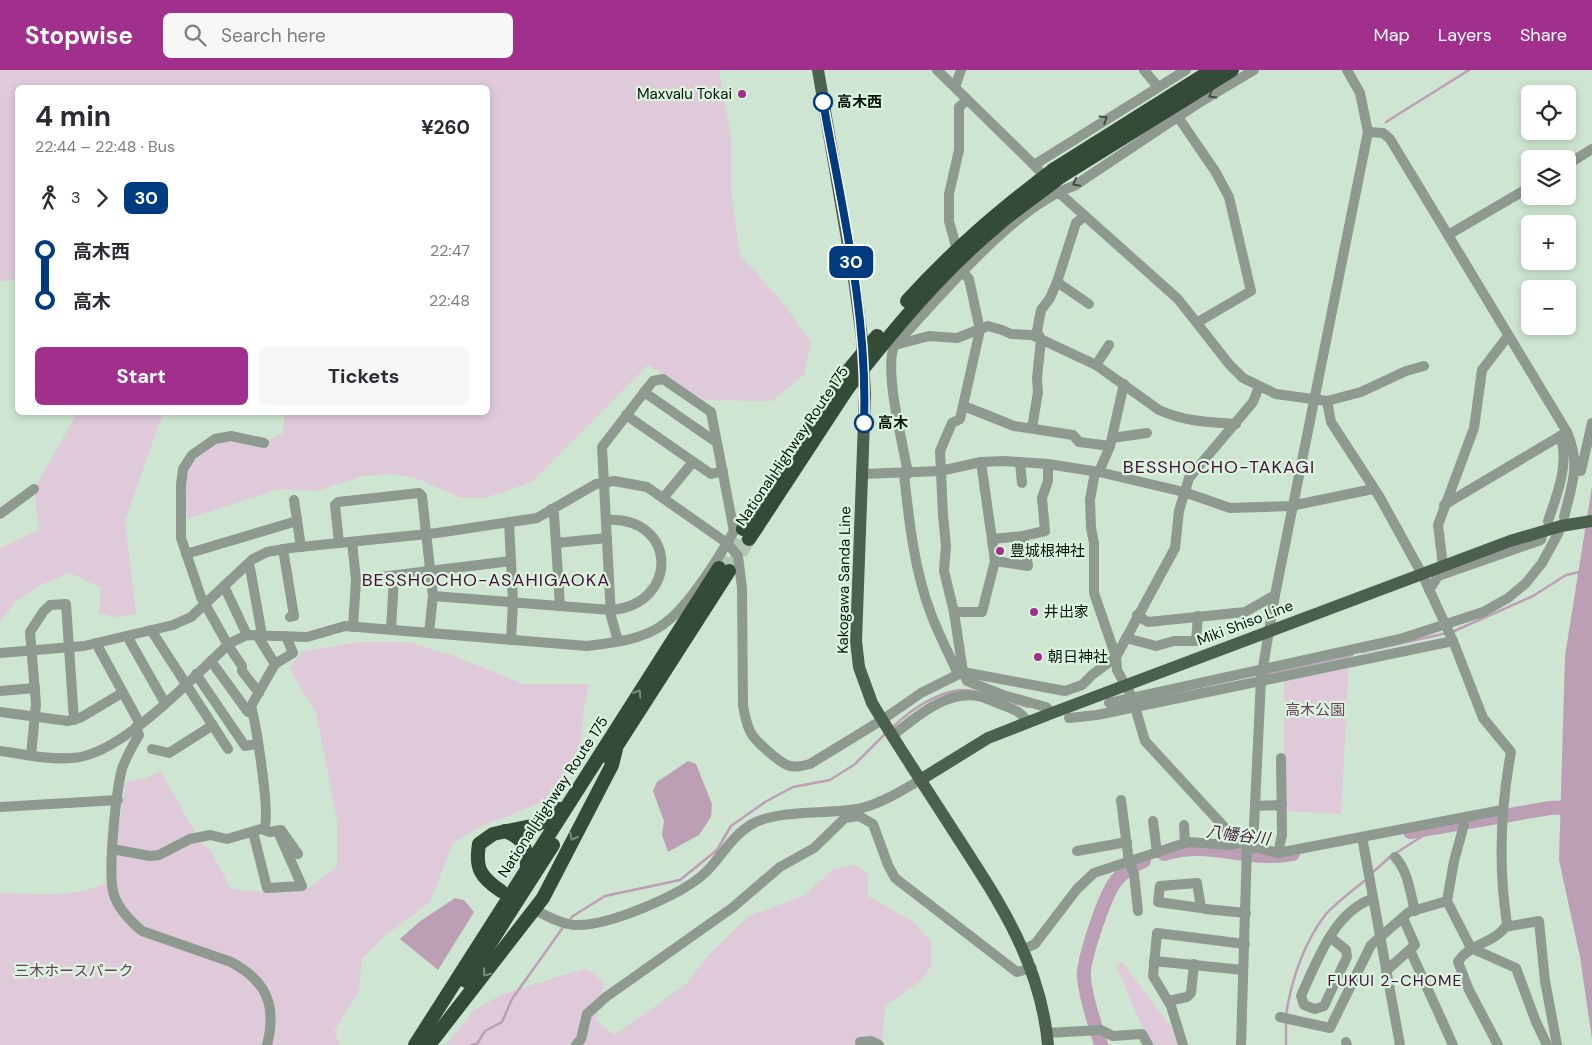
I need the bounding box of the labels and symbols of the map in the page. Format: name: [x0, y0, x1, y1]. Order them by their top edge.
place label: Maxvalu Tokai: [637, 84, 732, 104]
marker: Maxvalu Tokai: [736, 88, 748, 100]
one-way arrow: [1209, 88, 1218, 98]
marker: 高木西: [813, 92, 833, 112]
place label: 高木西: [837, 92, 882, 112]
one-way arrow: [1099, 116, 1108, 126]
one-way arrow: [1073, 177, 1082, 187]
line badge: 30: [828, 246, 874, 278]
street label: National Highway Route 175: [731, 362, 853, 530]
marker: 高木: [854, 413, 874, 433]
place label: 高木: [878, 413, 908, 433]
district label: BESSHOCHO-TAKAGI: [1123, 455, 1315, 479]
street label: Kakogawa Sanda Line: [833, 506, 855, 654]
place label: 豊城根神社: [1010, 541, 1085, 561]
marker: 豊城根神社: [994, 545, 1006, 557]
district label: BESSHOCHO-ASAHIGAOKA: [362, 568, 610, 592]
street label: Miki Shiso Line: [1194, 596, 1296, 650]
place label: 井出家: [1044, 602, 1089, 622]
marker: 井出家: [1028, 606, 1040, 618]
place label: 朝日神社: [1048, 647, 1108, 667]
marker: 朝日神社: [1032, 651, 1044, 663]
one-way arrow: [632, 690, 641, 699]
park label: 高木公園: [1285, 700, 1345, 720]
street label: National Highway Route 175: [493, 712, 613, 882]
water label: 八幡谷川: [1205, 821, 1273, 850]
one-way arrow: [569, 832, 579, 841]
park label: 三木ホースパーク: [14, 961, 134, 981]
one-way arrow: [483, 967, 492, 977]
district label: FUKUI 2-CHOME: [1328, 970, 1462, 991]

